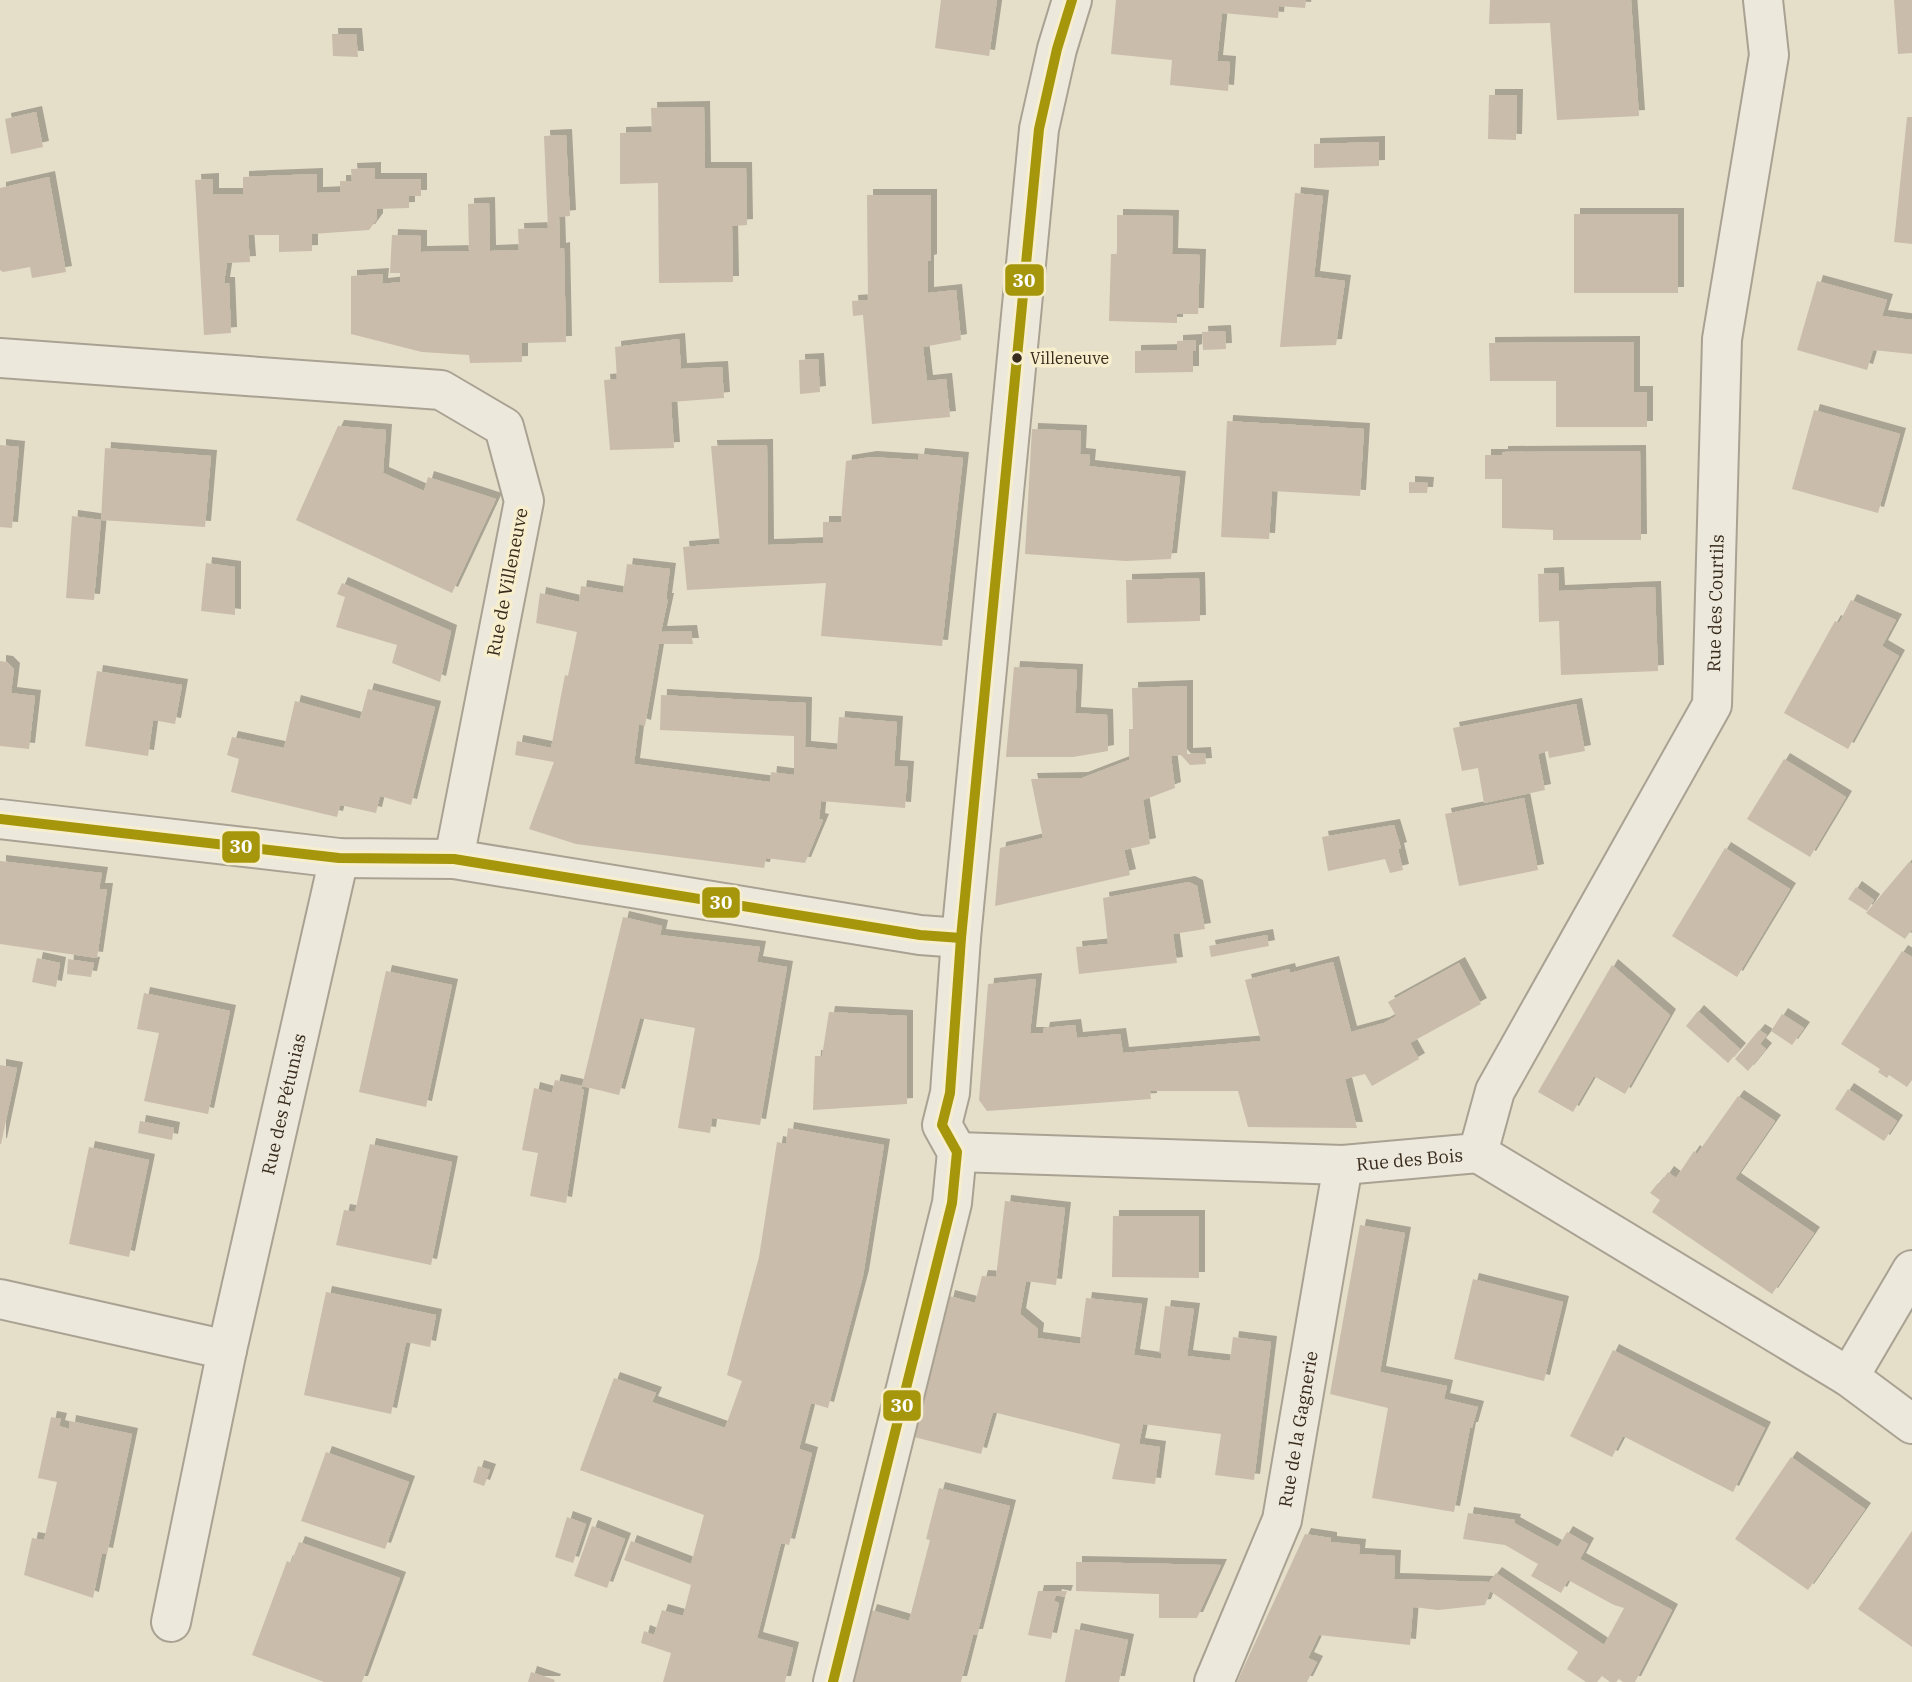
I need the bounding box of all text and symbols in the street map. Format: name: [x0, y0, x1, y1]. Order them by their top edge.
line badge: 30: [1004, 263, 1045, 297]
text: 30: [1013, 268, 1035, 292]
place label: Villeneuve: [1030, 348, 1109, 368]
marker: Villeneuve: [1010, 351, 1024, 365]
street label: Rue de Villeneuve: [481, 506, 533, 658]
street label: Rue des Courtils: [1701, 534, 1728, 672]
line badge: 30: [221, 830, 261, 864]
text: 30: [230, 834, 252, 858]
line badge: 30: [701, 886, 741, 919]
text: 30: [710, 890, 732, 914]
street label: Rue des Pétunias: [256, 1031, 310, 1177]
street label: Rue des Bois: [1355, 1143, 1464, 1175]
street label: Rue de la Gagnerie: [1273, 1349, 1322, 1509]
line badge: 30: [882, 1389, 922, 1422]
text: 30: [891, 1393, 913, 1417]

